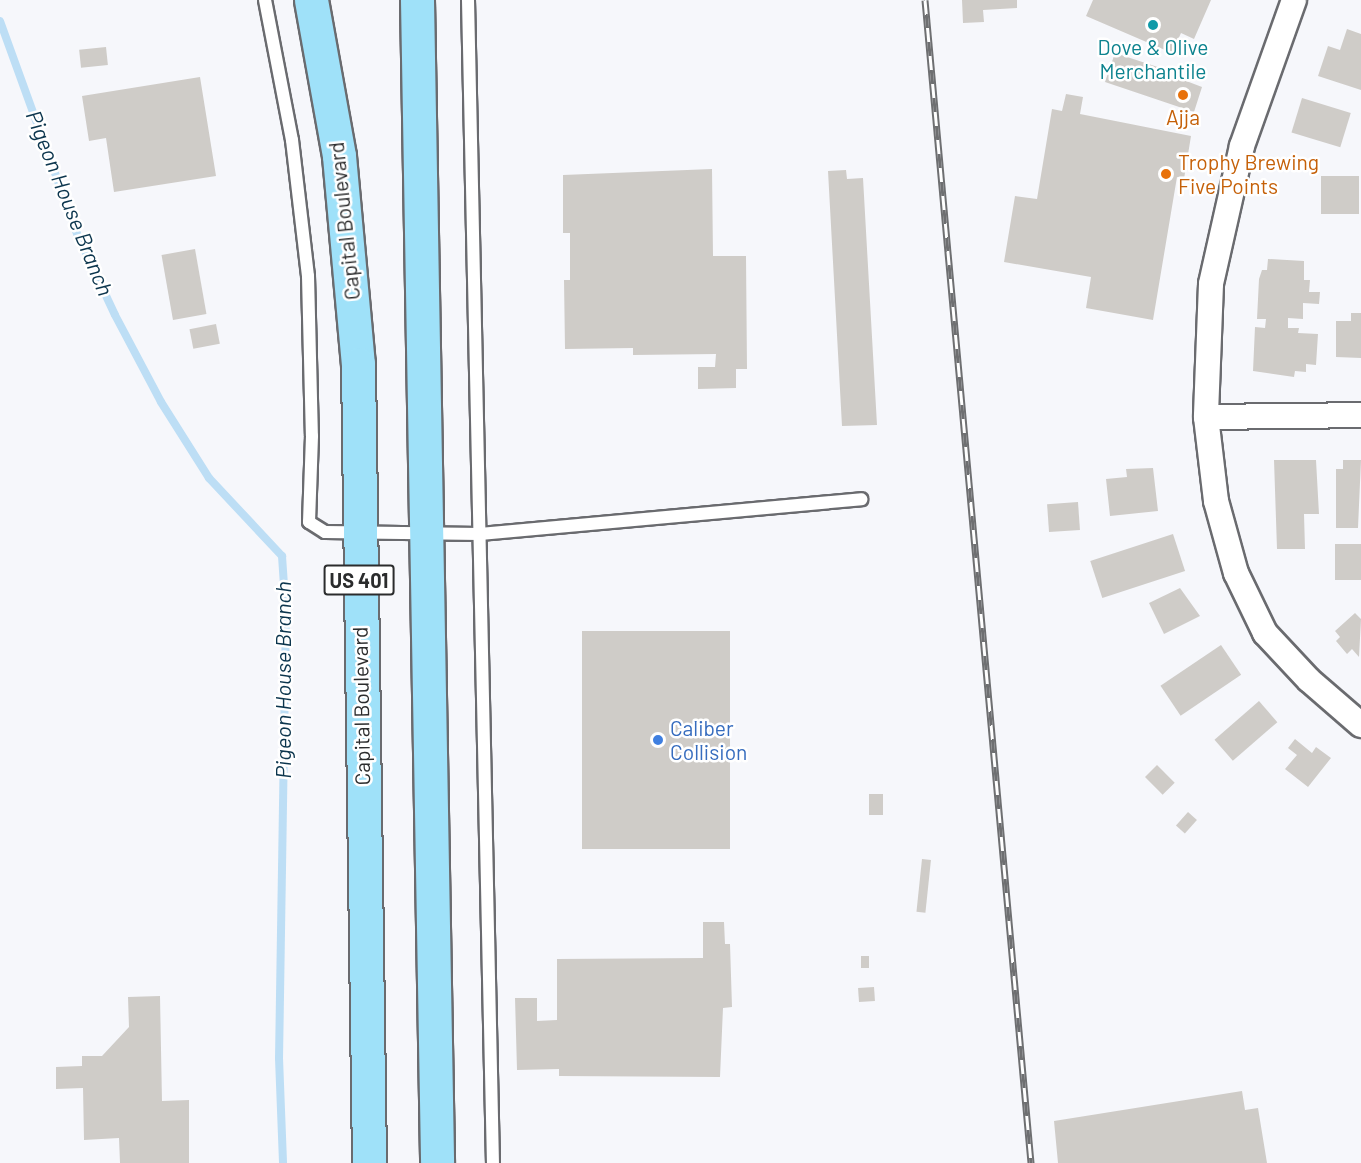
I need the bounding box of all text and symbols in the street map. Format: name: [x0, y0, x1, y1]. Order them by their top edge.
marker: Dove & Olive Merchantile: [1146, 18, 1160, 32]
place label: Dove & Olive Merchantile: [1097, 34, 1209, 84]
marker: Ajja: [1176, 88, 1190, 102]
place label: Ajja: [1166, 104, 1200, 130]
water label: Pigeon House Branch: [21, 106, 119, 300]
street label: Capital Boulevard: [323, 141, 365, 301]
place label: Trophy Brewing Five Points: [1178, 149, 1319, 199]
marker: Trophy Brewing Five Points: [1159, 167, 1173, 181]
road number: US 401: [323, 563, 395, 597]
water label: Pigeon House Branch: [270, 581, 296, 779]
street label: Capital Boulevard: [347, 626, 375, 786]
place label: Caliber Collision: [670, 715, 747, 765]
marker: Caliber Collision: [651, 733, 665, 747]

